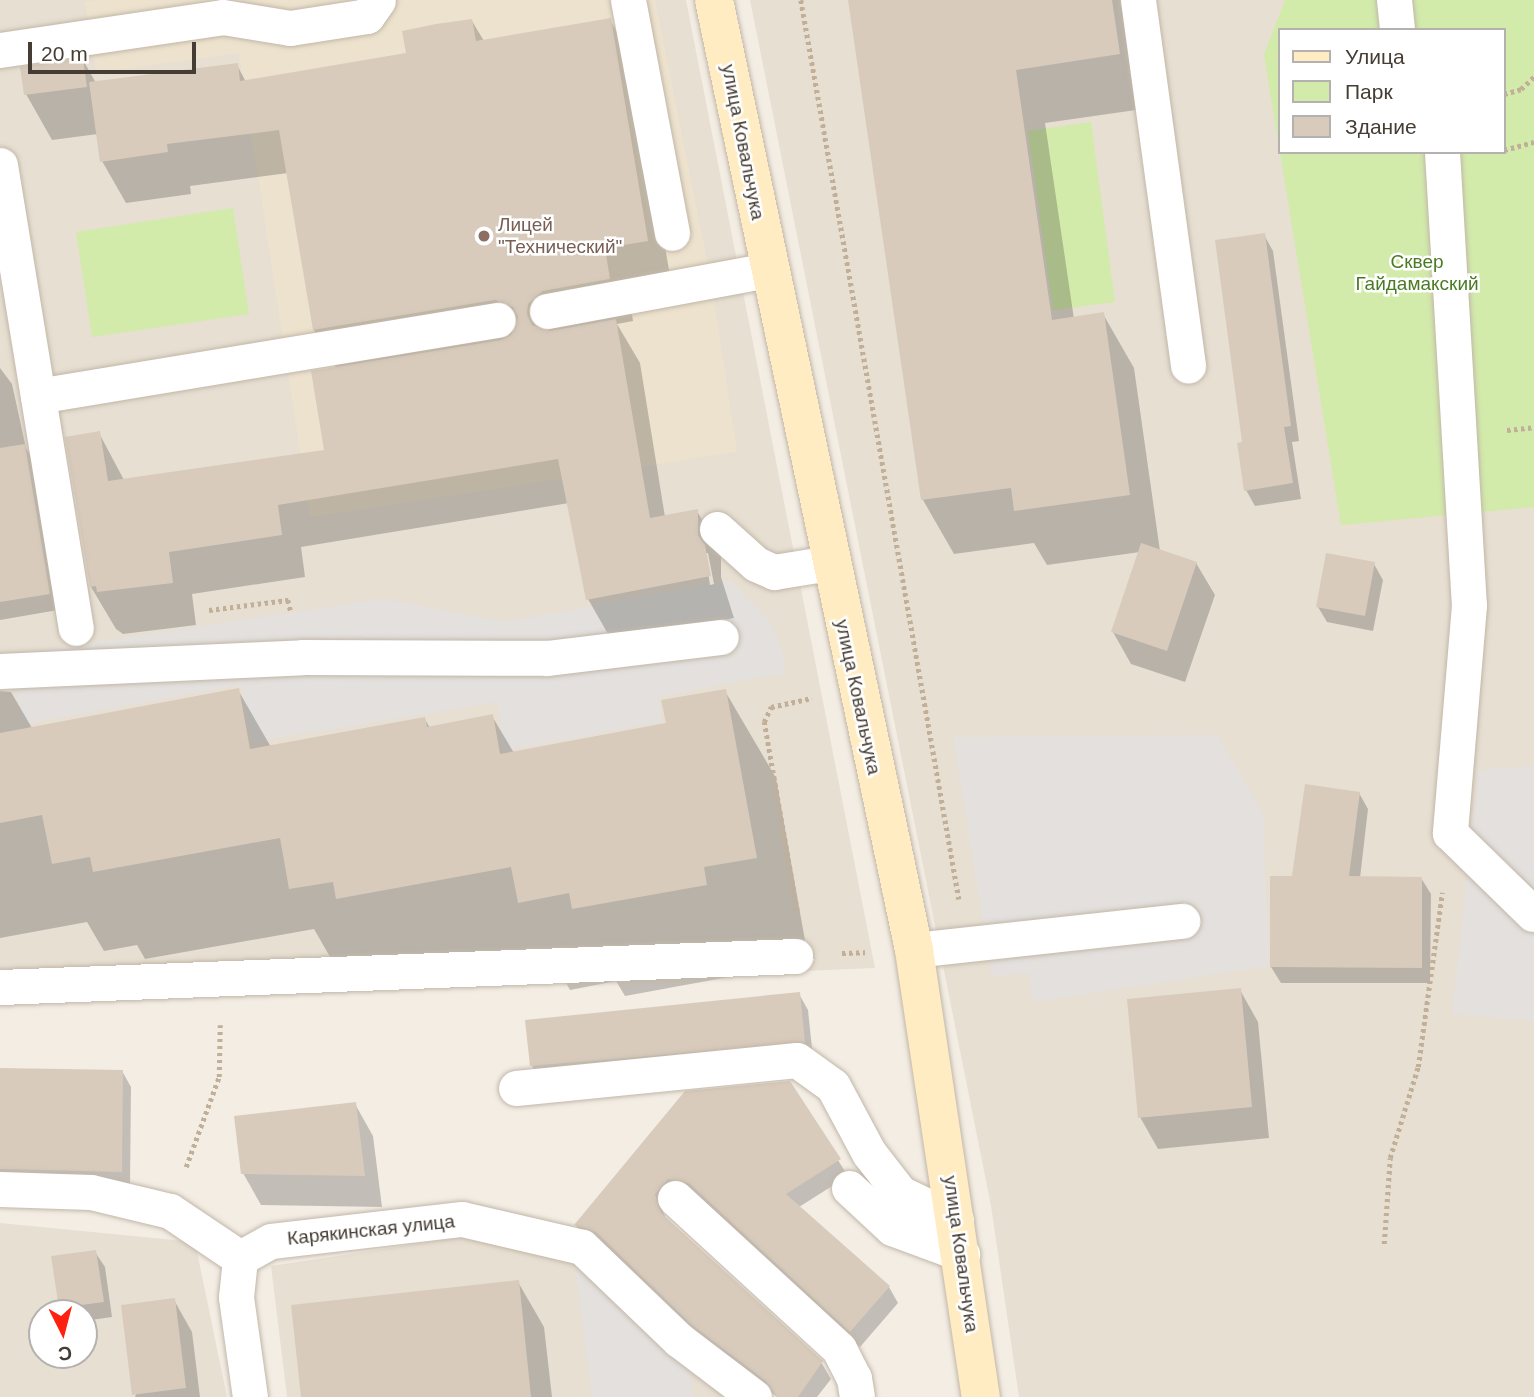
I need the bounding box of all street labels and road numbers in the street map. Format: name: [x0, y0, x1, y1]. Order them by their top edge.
street label: улица Ковальчука: [717, 62, 769, 222]
street label: улица Ковальчука: [830, 617, 886, 777]
street label: улица Ковальчука: [939, 1174, 983, 1334]
street label: Карякинская улица: [286, 1210, 456, 1250]

